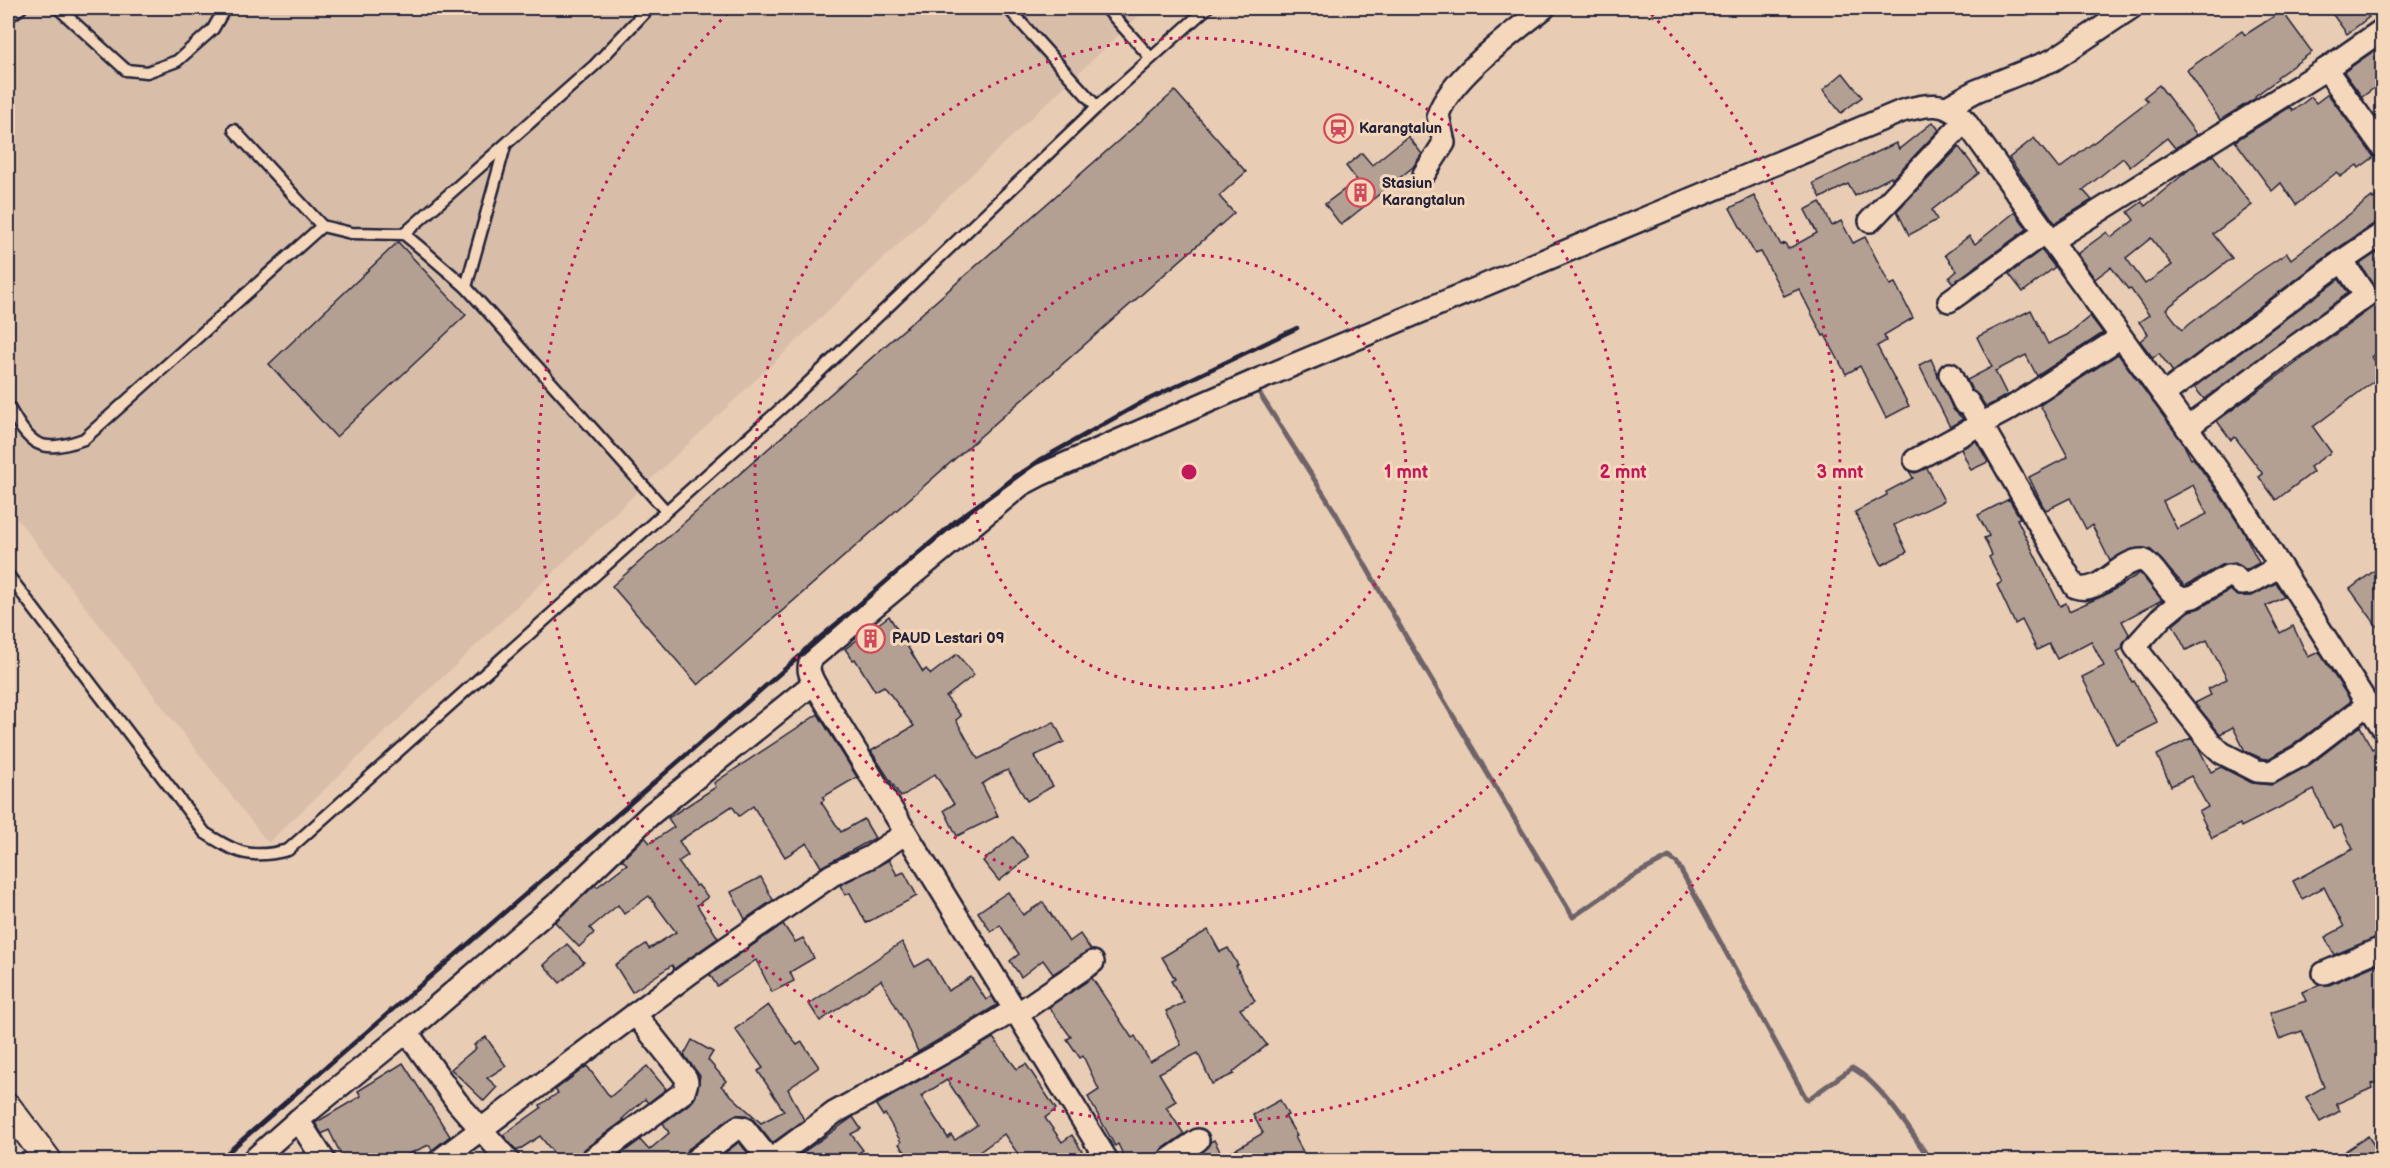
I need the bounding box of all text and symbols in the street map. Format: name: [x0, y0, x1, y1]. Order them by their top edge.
station icon: Karangtalun: [1322, 112, 1354, 144]
place label: Karangtalun: [1359, 119, 1442, 138]
place label: Stasiun Karangtalun: [1382, 174, 1465, 210]
building icon: Stasiun Karangtalun: [1345, 176, 1377, 208]
centre of rings: [1179, 462, 1199, 482]
text: 1 mnt: [1384, 462, 1428, 483]
text: 2 mnt: [1599, 462, 1647, 483]
text: 3 mnt: [1817, 462, 1863, 483]
building icon: PAUD Lestari 09: [855, 622, 887, 654]
place label: PAUD Lestari 09: [892, 629, 1004, 648]

